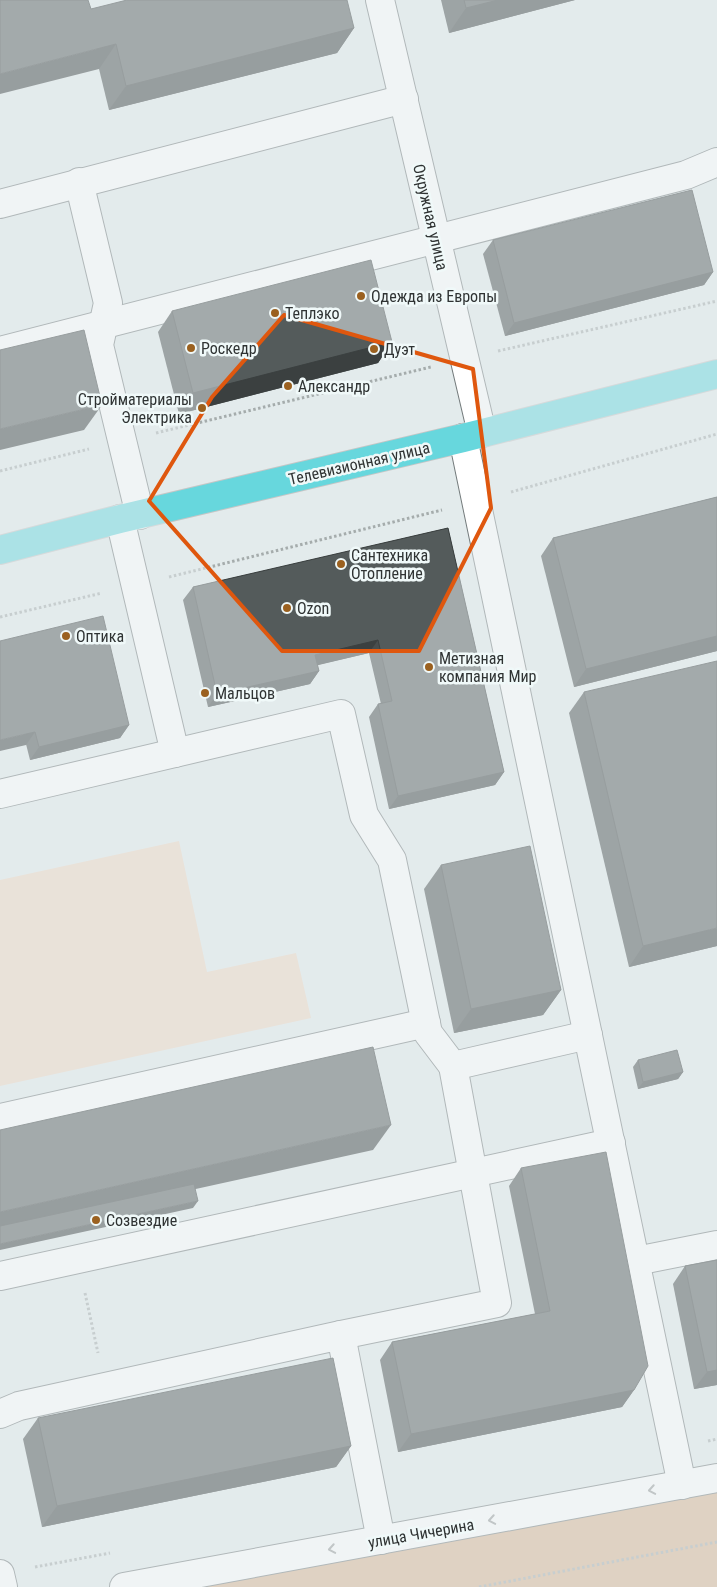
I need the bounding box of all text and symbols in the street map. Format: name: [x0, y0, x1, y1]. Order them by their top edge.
street label: Окружная улица: [409, 162, 452, 272]
place label: Одежда из Европы: [371, 287, 497, 306]
marker: Одежда из Европы: [355, 290, 367, 302]
place label: Теплэко: [285, 304, 339, 323]
marker: Теплэко: [269, 307, 281, 319]
place label: Роскедр: [201, 339, 257, 358]
place label: Дуэт: [384, 340, 415, 359]
marker: Роскедр: [185, 342, 197, 354]
marker: Дуэт: [368, 343, 380, 355]
place label: Александр: [298, 377, 370, 396]
marker: Александр: [282, 380, 294, 392]
place label: Стройматериалы Электрика: [78, 390, 192, 427]
marker: Стройматериалы Электрика: [196, 402, 208, 414]
street label: Телевизионная улица: [287, 438, 432, 489]
place label: Сантехника Отопление: [351, 546, 428, 583]
marker: Сантехника Отопление: [335, 558, 347, 570]
place label: Ozon: [297, 599, 329, 618]
marker: Ozon: [281, 602, 293, 614]
place label: Оптика: [76, 627, 124, 646]
marker: Оптика: [60, 630, 72, 642]
place label: Метизная компания Мир: [439, 649, 537, 686]
marker: Метизная компания Мир: [423, 661, 435, 673]
place label: Мальцов: [215, 684, 275, 703]
marker: Мальцов: [199, 687, 211, 699]
place label: Созвездие: [106, 1211, 177, 1230]
marker: Созвездие: [90, 1214, 102, 1226]
one-way arrow: [647, 1485, 656, 1495]
one-way arrow: [488, 1514, 496, 1524]
street label: улица Чичерина: [367, 1515, 476, 1552]
one-way arrow: [328, 1543, 337, 1553]

